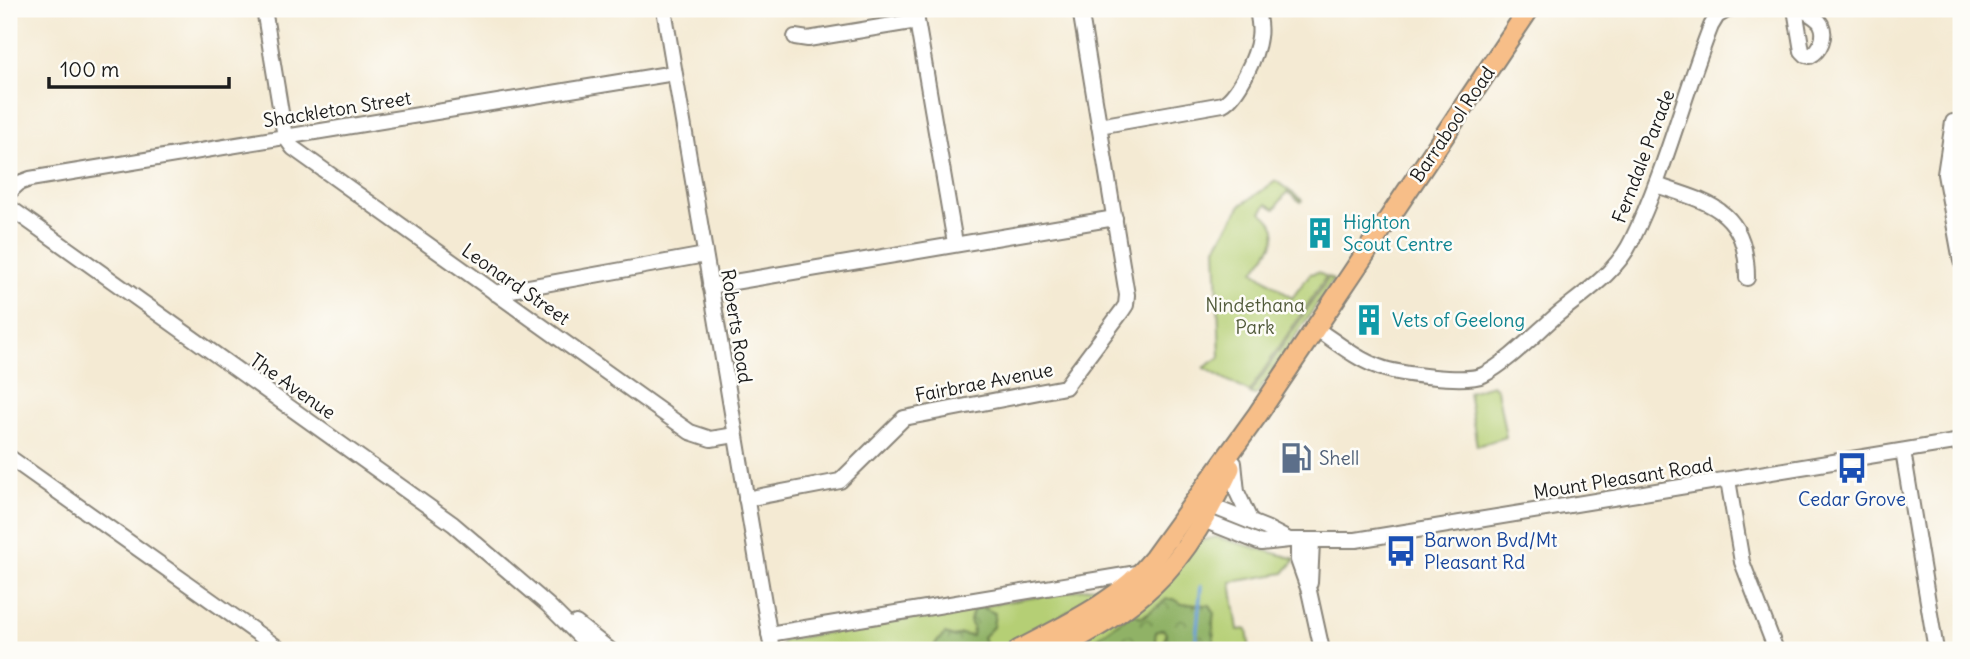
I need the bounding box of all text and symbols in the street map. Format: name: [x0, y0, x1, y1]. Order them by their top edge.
scale bar: [49, 46, 229, 90]
text: 100 m: [60, 56, 119, 83]
street label: Barrabool Road: [1404, 61, 1500, 187]
street label: Shackleton Street: [261, 85, 413, 133]
street label: Ferndale Parade: [1606, 86, 1680, 226]
place label: Highton Scout Centre: [1343, 210, 1453, 256]
building icon: Highton Scout Centre: [1303, 216, 1337, 250]
street label: Leonard Street: [457, 238, 575, 330]
street label: Roberts Road: [716, 267, 758, 385]
park label: Nindethana Park: [1205, 293, 1305, 339]
building icon: Vets of Geelong: [1352, 303, 1386, 337]
place label: Vets of Geelong: [1392, 308, 1525, 332]
street label: The Avenue: [245, 348, 341, 424]
street label: Fairbrae Avenue: [913, 357, 1055, 407]
fuel station icon: Shell: [1279, 441, 1313, 475]
place label: Shell: [1319, 446, 1359, 470]
bus stop icon: Cedar Grove: [1835, 451, 1869, 485]
street label: Mount Pleasant Road: [1532, 452, 1714, 504]
place label: Cedar Grove: [1798, 487, 1906, 511]
place label: Barwon Bvd/Mt Pleasant Rd: [1424, 528, 1557, 574]
bus stop icon: Barwon Bvd/Mt Pleasant Rd: [1384, 534, 1418, 568]

